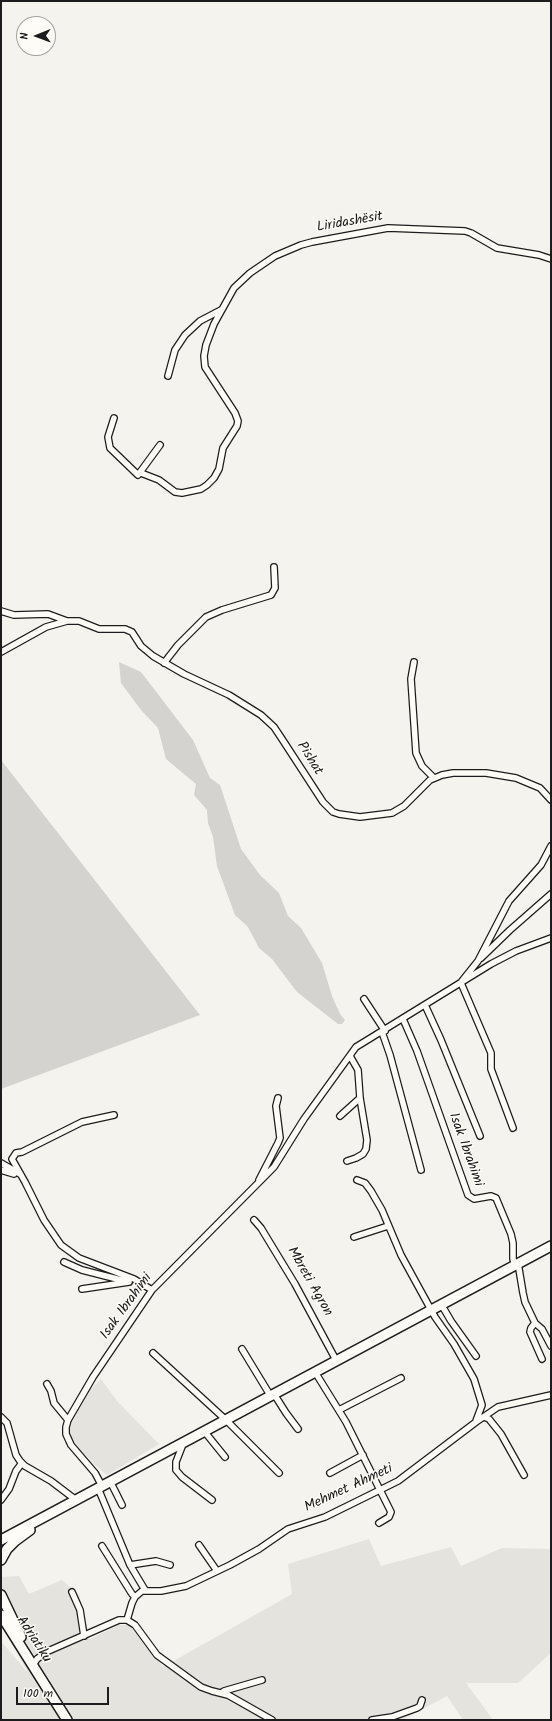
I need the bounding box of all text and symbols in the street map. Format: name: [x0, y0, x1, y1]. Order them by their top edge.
north arrow: [16, 16, 56, 56]
text: N: [16, 33, 34, 40]
street label: Liridashësit: [316, 209, 384, 237]
street label: Pishat: [292, 739, 326, 779]
street label: Isak Ibrahimi: [444, 1111, 486, 1189]
street label: Mbreti Agron: [282, 1244, 336, 1320]
street label: Isak Ibrahimi: [98, 1271, 156, 1343]
street label: Mehmet Ahmeti: [302, 1461, 396, 1517]
street label: Adriatiku: [12, 1614, 54, 1666]
scale bar: [18, 1679, 111, 1705]
text: 100 m: [23, 1684, 53, 1703]

